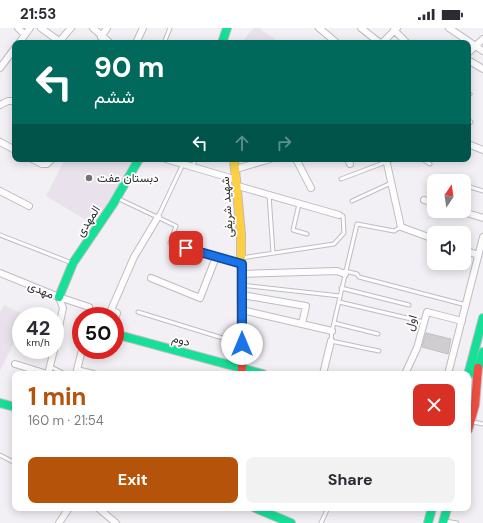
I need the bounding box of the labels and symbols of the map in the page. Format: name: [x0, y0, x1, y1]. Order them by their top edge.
place label: دبستان عفت: [97, 170, 159, 186]
marker: دبستان عفت: [84, 173, 94, 183]
north arrow: [427, 174, 471, 218]
street label: شهید شریفی: [217, 176, 237, 238]
street label: المهدی: [72, 202, 104, 240]
pin: [169, 231, 203, 265]
street label: مهدی: [25, 277, 57, 303]
speed limit sign: 50: [72, 307, 124, 359]
street label: اول: [401, 313, 421, 333]
position arrow: [221, 323, 263, 365]
street label: دوم: [170, 330, 192, 350]

